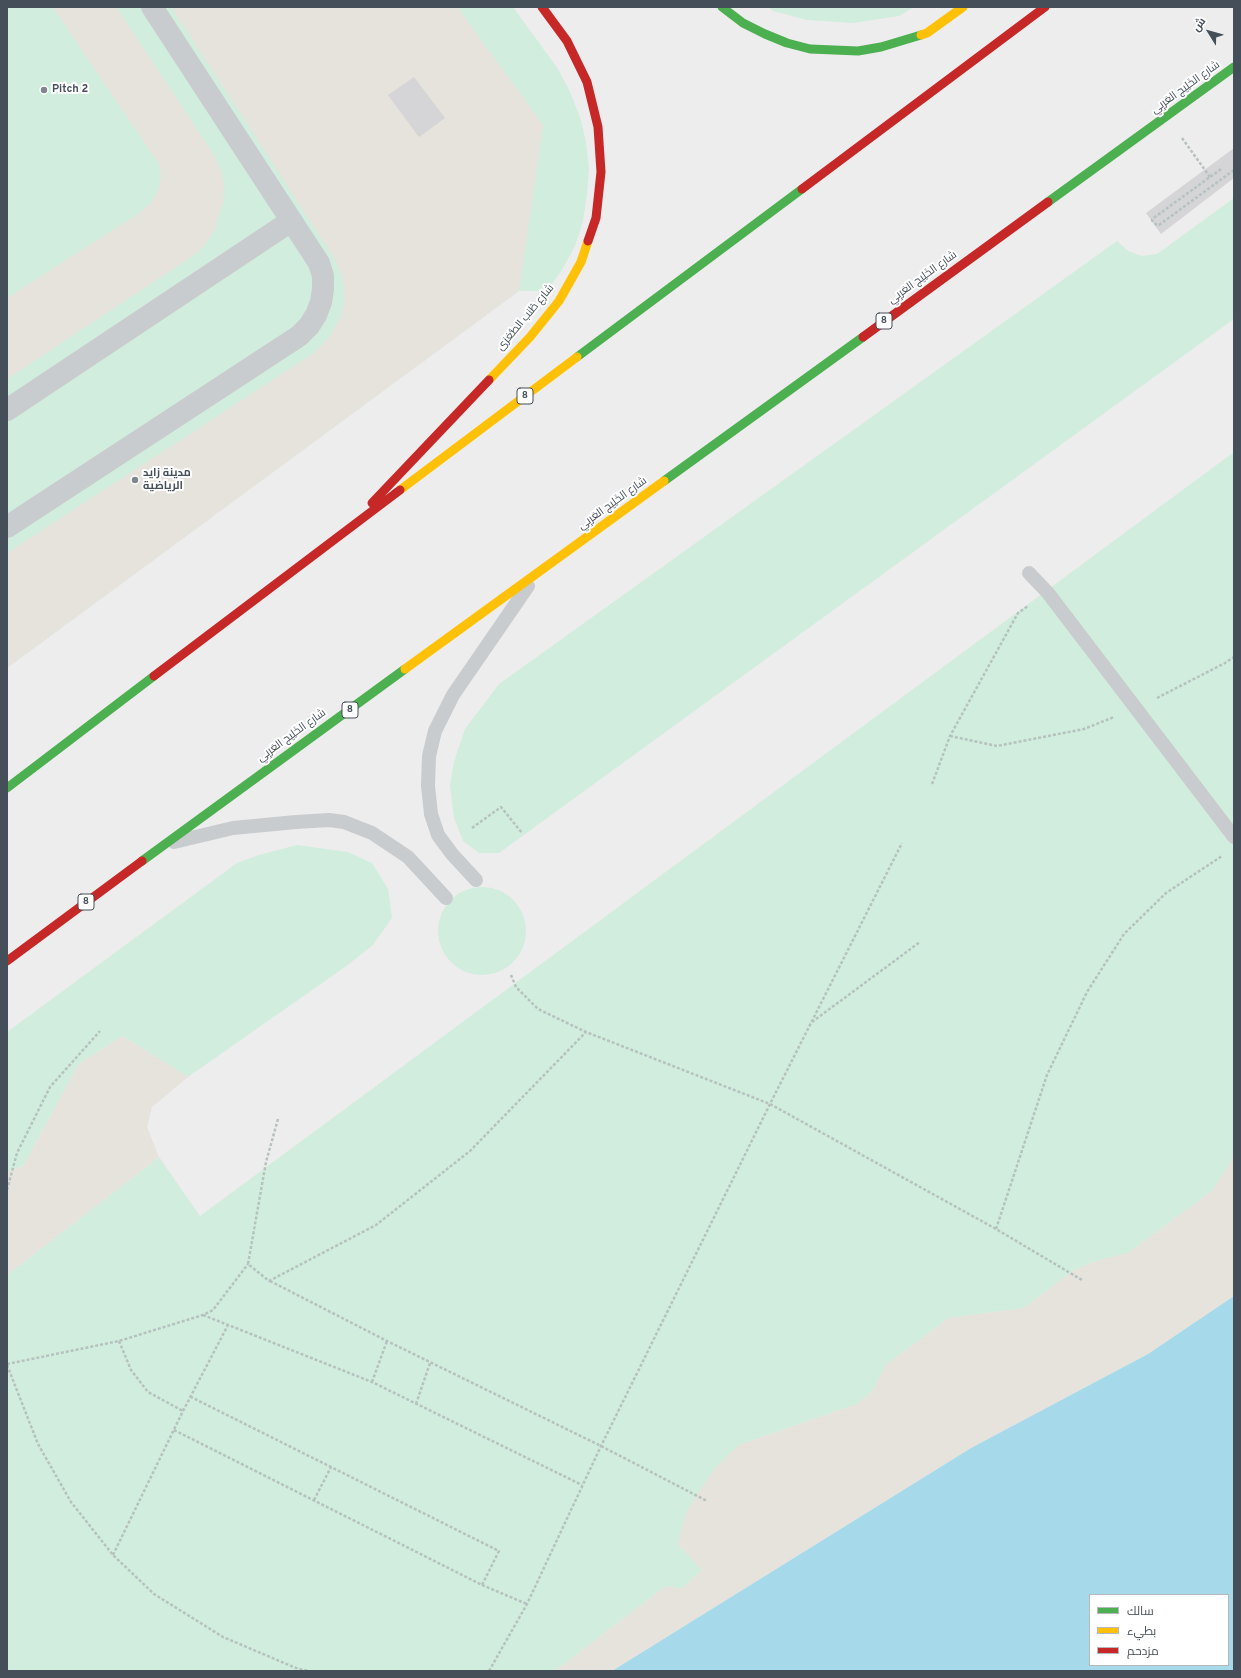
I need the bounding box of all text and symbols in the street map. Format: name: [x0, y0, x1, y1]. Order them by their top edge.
north arrow: [1189, 12, 1229, 52]
text: ش: [1190, 15, 1209, 35]
street label: شارع الخَلِيج العَربِي: [1149, 59, 1223, 117]
place label: Pitch 2: [52, 83, 88, 97]
marker: Pitch 2: [39, 85, 49, 95]
street label: شارع الخَلِيج العَربِي: [886, 249, 960, 307]
street label: شارع طُنب الصُّغرَى: [494, 282, 558, 354]
road number: 8: [876, 313, 892, 329]
road number: 8: [517, 388, 533, 404]
place label: مدينة زايد الرياضية: [143, 467, 191, 493]
marker: مدينة زايد الرياضية: [130, 475, 140, 485]
street label: شارع الخَلِيج العَربِي: [576, 475, 650, 533]
road number: 8: [342, 702, 358, 718]
street label: شارع الخَلِيج العَربِي: [255, 707, 329, 765]
road number: 8: [78, 894, 94, 910]
legend: [1089, 1594, 1229, 1666]
text: سالك: [1127, 1604, 1154, 1620]
text: بطيء: [1127, 1624, 1156, 1640]
text: مزدحم: [1127, 1644, 1159, 1660]

